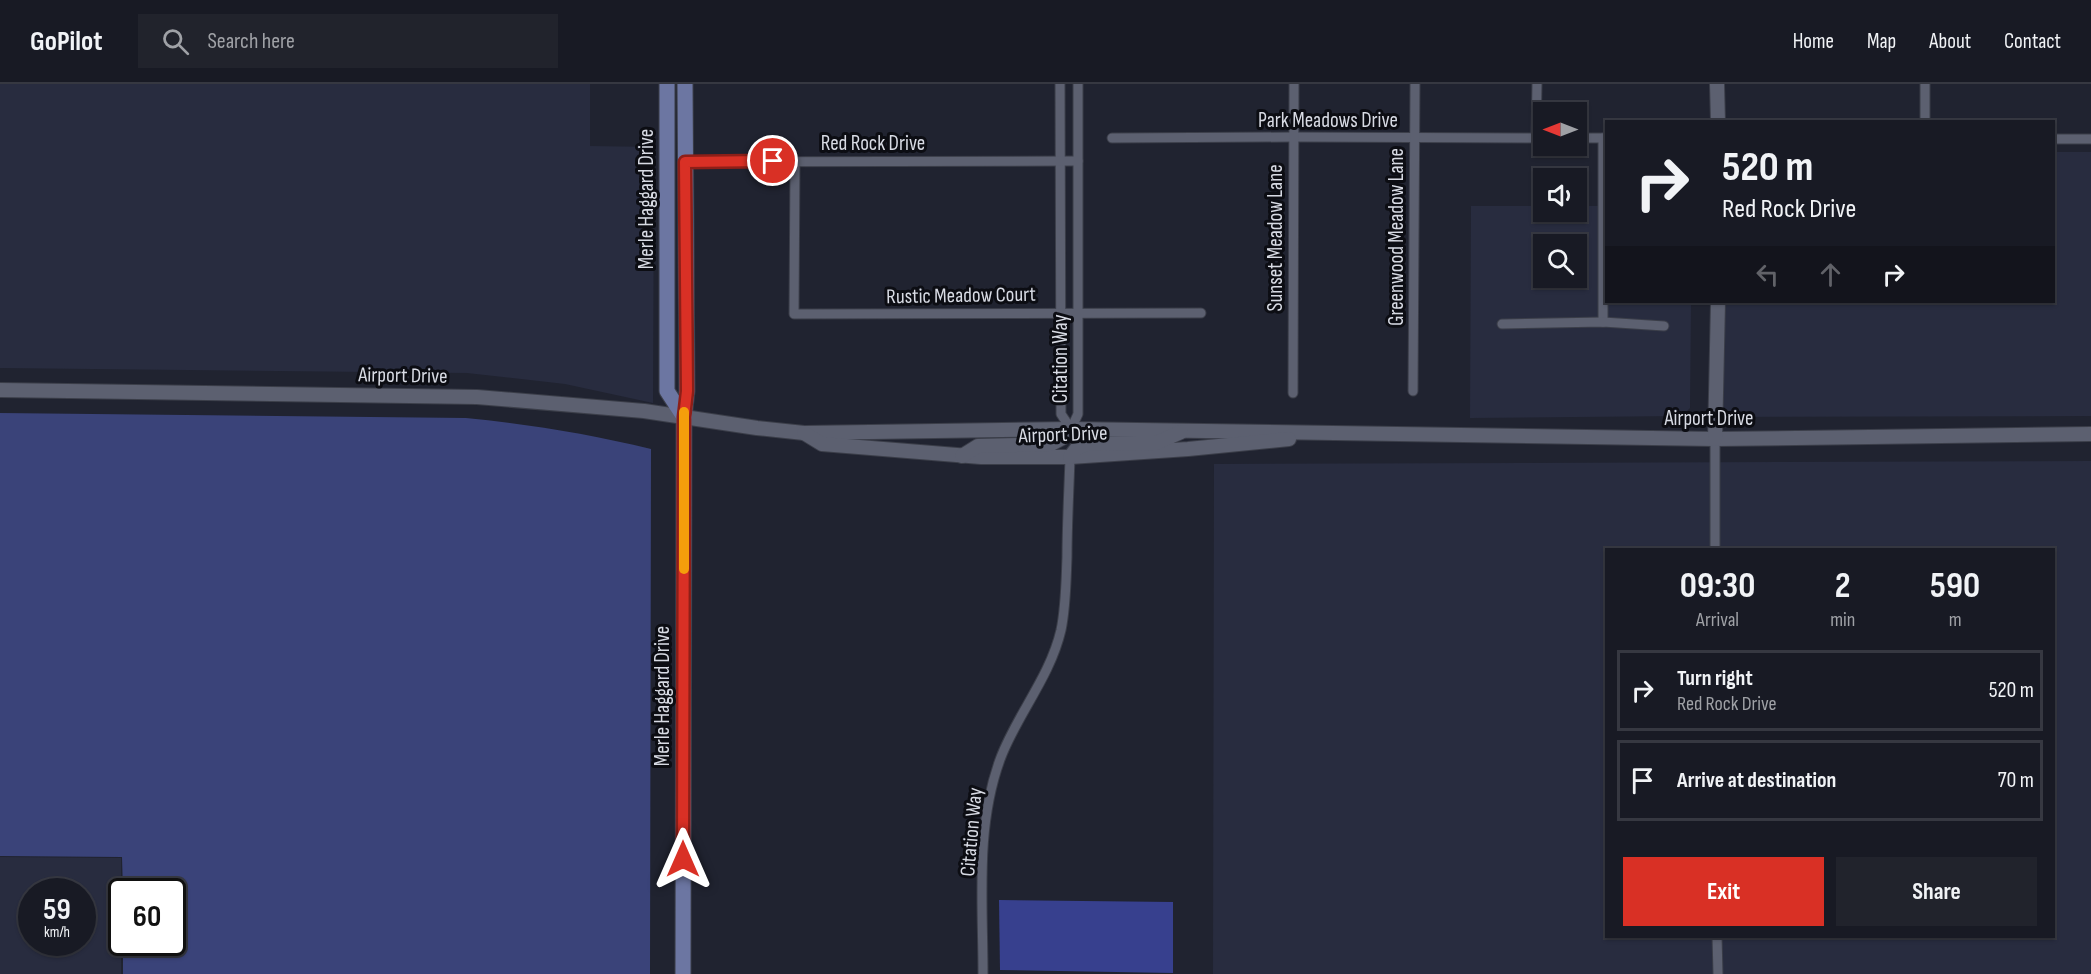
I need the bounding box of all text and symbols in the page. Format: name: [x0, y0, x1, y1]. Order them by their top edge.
search box: [138, 14, 558, 68]
text: GoPilot: [30, 25, 102, 58]
icon: search: [159, 25, 192, 58]
text: Search here: [207, 28, 295, 55]
text: Home: [1793, 29, 1834, 54]
text: Map: [1867, 29, 1896, 54]
text: About: [1929, 29, 1971, 54]
text: Contact: [2004, 29, 2061, 54]
north arrow: [1533, 102, 1587, 156]
map controls: [1533, 102, 1587, 288]
street label: Park Meadows Drive: [1258, 108, 1398, 133]
street label: Merle Haggard Drive: [634, 129, 659, 269]
street label: Red Rock Drive: [821, 131, 925, 156]
pin: [747, 135, 798, 186]
text: 520 m: [1722, 142, 1813, 193]
icon: arrive: [756, 144, 789, 177]
icon: right: [1623, 144, 1701, 222]
street label: Greenwood Meadow Lane: [1384, 148, 1409, 326]
street label: Sunset Meadow Lane: [1263, 164, 1288, 312]
button: sound: [1533, 168, 1587, 222]
text: Red Rock Drive: [1722, 193, 1856, 225]
button: search: [1533, 234, 1587, 288]
icon: left: [1751, 258, 1784, 291]
icon: ahead: [1814, 258, 1847, 291]
icon: right: [1877, 258, 1910, 291]
street label: Rustic Meadow Court: [886, 282, 1036, 309]
street label: Citation Way: [1048, 315, 1073, 403]
street label: Airport Drive: [357, 362, 448, 389]
street label: Airport Drive: [1663, 406, 1754, 431]
street label: Airport Drive: [1017, 420, 1108, 449]
text: 09:30: [1680, 565, 1755, 608]
text: 2: [1835, 565, 1851, 608]
text: 590: [1930, 565, 1980, 608]
text: Arrival: [1696, 608, 1739, 632]
text: min: [1830, 608, 1855, 632]
text: m: [1949, 608, 1962, 632]
street label: Merle Haggard Drive: [650, 626, 675, 766]
text: Turn right: [1677, 665, 1753, 692]
icon: right: [1626, 674, 1659, 707]
text: 520 m: [1989, 677, 2034, 704]
text: Red Rock Drive: [1677, 692, 1777, 716]
icon: arrive: [1626, 764, 1659, 797]
text: Arrive at destination: [1677, 767, 1836, 794]
text: 70 m: [1998, 767, 2034, 794]
street label: Citation Way: [955, 787, 988, 877]
position arrow: [651, 827, 715, 891]
button: Exit: [1623, 857, 1824, 926]
button: Share: [1836, 857, 2037, 926]
speed limit sign: 60: [108, 878, 186, 956]
text: 59: [43, 892, 71, 928]
text: km/h: [44, 923, 70, 942]

